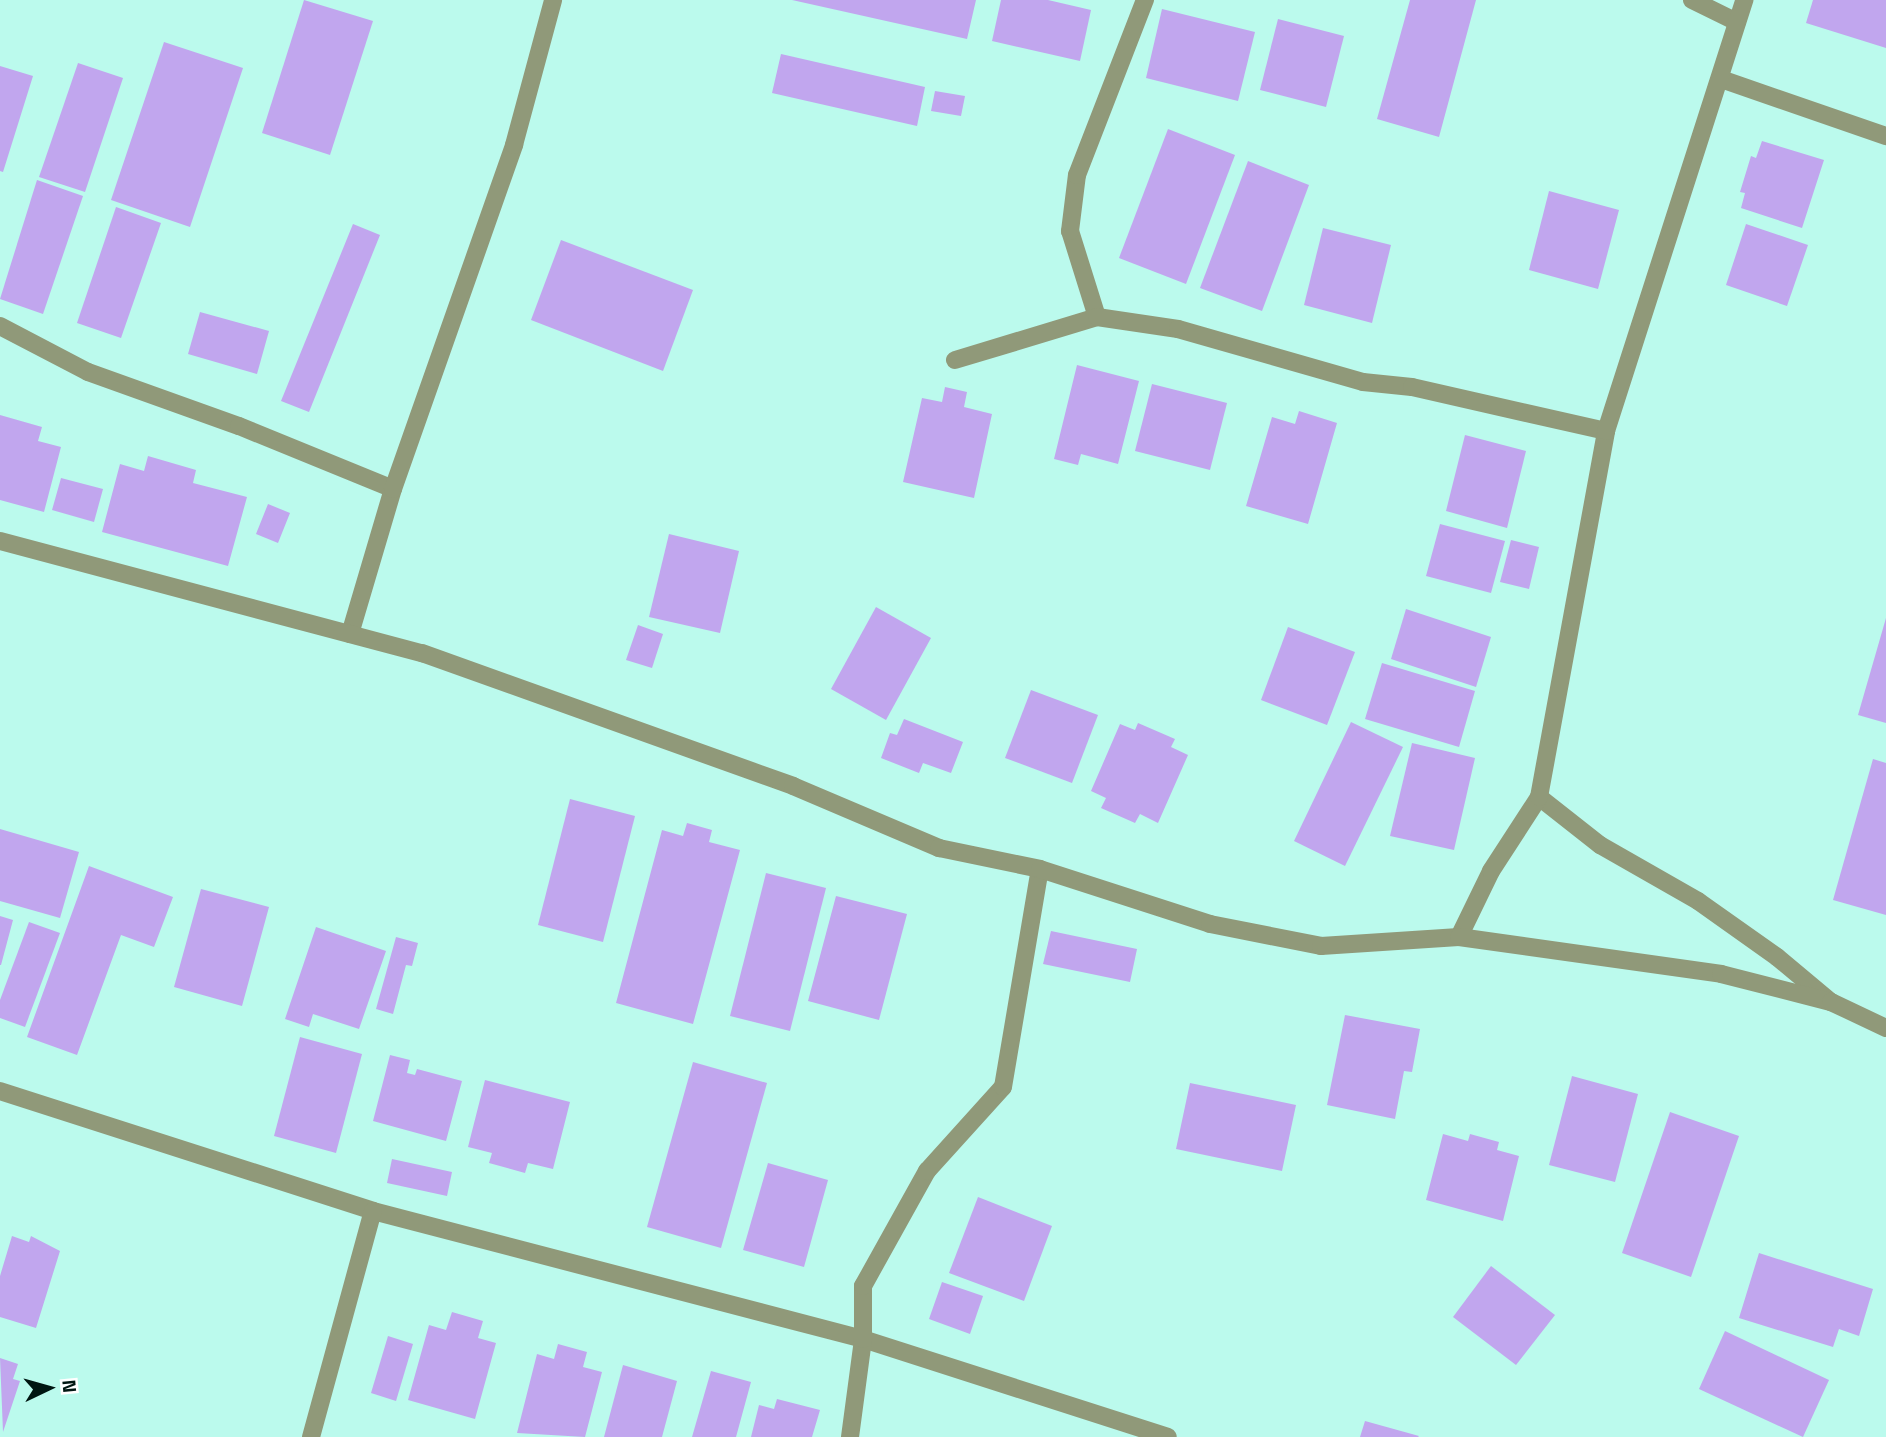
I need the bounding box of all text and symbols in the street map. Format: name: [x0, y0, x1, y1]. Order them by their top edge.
north arrow: [14, 1353, 84, 1423]
text: N: [55, 1378, 85, 1394]

